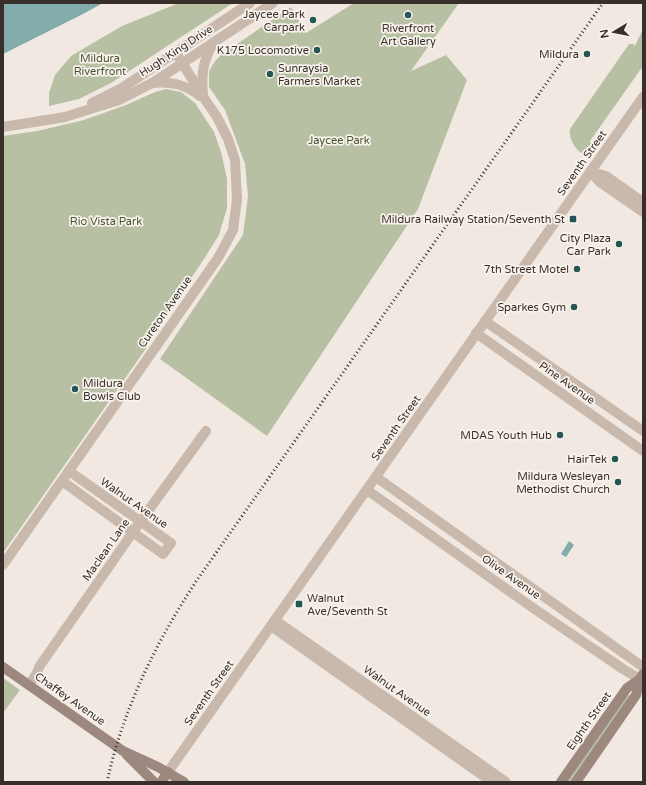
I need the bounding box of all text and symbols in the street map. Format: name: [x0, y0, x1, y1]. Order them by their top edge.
place label: Jaycee Park Carpark: [243, 8, 305, 34]
marker: Riverfront Art Gallery: [403, 10, 413, 20]
north arrow: [594, 12, 634, 52]
marker: Jaycee Park Carpark: [308, 15, 318, 25]
street label: Hugh King Drive: [137, 22, 215, 80]
place label: Riverfront Art Gallery: [380, 22, 436, 48]
text: N: [597, 28, 612, 39]
place label: K175 Locomotive: [217, 44, 309, 57]
marker: K175 Locomotive: [312, 45, 322, 55]
place label: Mildura: [539, 48, 579, 61]
marker: Mildura: [582, 49, 592, 59]
park label: Mildura Riverfront: [74, 52, 126, 78]
place label: Sunraysia Farmers Market: [278, 62, 360, 88]
marker: Sunraysia Farmers Market: [265, 69, 275, 79]
street label: Seventh Street: [555, 128, 609, 198]
park label: Jaycee Park: [308, 134, 370, 147]
place label: Mildura Railway Station/Seventh St: [381, 213, 565, 226]
marker: Mildura Railway Station/Seventh St: [568, 214, 578, 224]
park label: Rio Vista Park: [70, 215, 142, 228]
place label: City Plaza Car Park: [560, 232, 611, 258]
marker: City Plaza Car Park: [614, 239, 624, 249]
place label: 7th Street Motel: [484, 263, 569, 276]
marker: 7th Street Motel: [572, 264, 582, 274]
street label: Cureton Avenue: [136, 274, 194, 350]
place label: Sparkes Gym: [497, 301, 566, 314]
marker: Sparkes Gym: [569, 302, 579, 312]
street label: Pine Avenue: [537, 359, 597, 407]
place label: Mildura Bowls Club: [83, 377, 141, 403]
marker: Mildura Bowls Club: [70, 384, 80, 394]
street label: Seventh Street: [369, 393, 423, 463]
place label: MDAS Youth Hub: [460, 429, 552, 442]
marker: MDAS Youth Hub: [555, 430, 565, 440]
place label: HairTek: [567, 453, 607, 466]
marker: HairTek: [610, 454, 620, 464]
place label: Mildura Wesleyan Methodist Church: [516, 470, 610, 496]
street label: Walnut Avenue: [98, 475, 170, 531]
marker: Mildura Wesleyan Methodist Church: [613, 477, 623, 487]
street label: Maclean Lane: [80, 516, 132, 584]
street label: Olive Avenue: [479, 552, 543, 602]
place label: Walnut Ave/Seventh St: [307, 592, 388, 618]
marker: Walnut Ave/Seventh St: [294, 599, 304, 609]
street label: Seventh Street: [182, 658, 236, 728]
street label: Walnut Avenue: [361, 663, 433, 719]
street label: Chaffey Avenue: [32, 670, 108, 728]
street label: Eighth Street: [564, 689, 614, 753]

